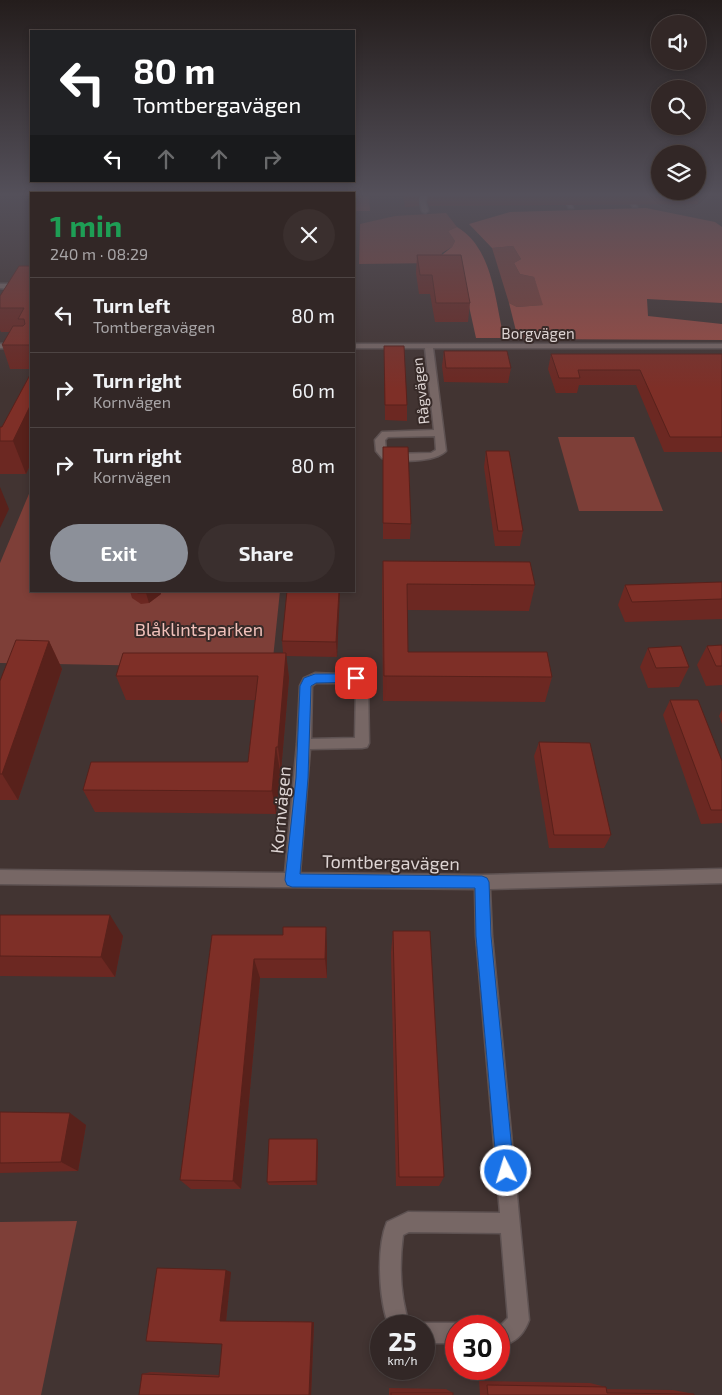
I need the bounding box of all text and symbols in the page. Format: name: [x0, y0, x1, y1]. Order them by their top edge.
map controls: [651, 15, 706, 200]
button: sound: [651, 15, 706, 70]
text: 80 m: [133, 49, 215, 91]
icon: left: [50, 50, 115, 115]
button: search: [651, 80, 706, 135]
text: Tomtbergavägen: [133, 91, 301, 117]
icon: left: [99, 145, 127, 173]
icon: ahead: [152, 145, 180, 173]
icon: ahead: [205, 145, 233, 173]
icon: right: [258, 145, 286, 173]
button: layers: [651, 145, 706, 200]
text: 1 min: [50, 207, 122, 243]
button: close: [283, 209, 335, 261]
text: 240 m · 08:29: [50, 244, 148, 263]
text: Turn left: [93, 294, 170, 317]
icon: left: [50, 301, 78, 329]
text: 80 m: [291, 304, 335, 327]
text: Tomtbergavägen: [93, 317, 215, 336]
street label: Borgvägen: [501, 324, 575, 342]
street label: Rågvägen: [408, 357, 432, 425]
text: Turn right: [93, 369, 181, 392]
icon: right: [50, 376, 78, 404]
text: 60 m: [292, 379, 335, 402]
text: Kornvägen: [93, 392, 171, 411]
text: Turn right: [93, 444, 181, 467]
icon: right: [50, 451, 78, 479]
text: 80 m: [291, 454, 335, 477]
text: Kornvägen: [93, 467, 171, 486]
button: Exit: [50, 524, 188, 582]
button: Share: [198, 524, 335, 582]
park label: Blåklintsparken: [135, 618, 263, 640]
pin: [335, 657, 377, 699]
icon: arrive: [342, 664, 370, 692]
street label: Kornvägen: [265, 765, 295, 855]
street label: Tomtbergavägen: [322, 850, 460, 874]
position arrow: [479, 1144, 531, 1196]
speed limit sign: 30: [445, 1315, 510, 1380]
text: 25: [388, 1326, 417, 1356]
text: km/h: [388, 1353, 417, 1367]

